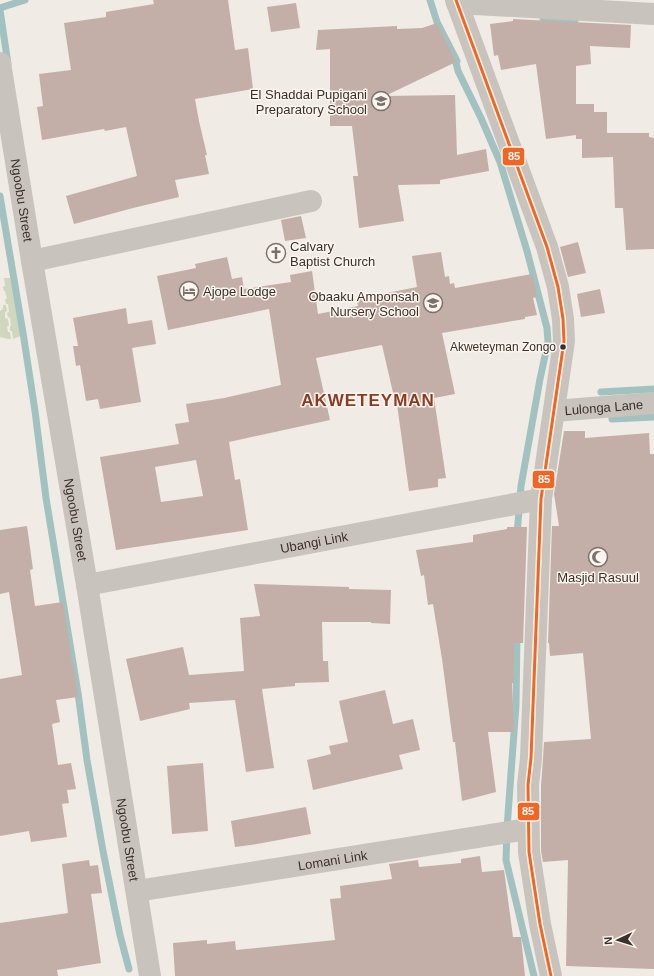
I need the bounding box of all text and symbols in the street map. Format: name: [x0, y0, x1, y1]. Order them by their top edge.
place label: El Shaddai Pupigani Preparatory School: [250, 87, 367, 117]
school or university icon: El Shaddai Pupigani Preparatory School: [370, 90, 392, 112]
line badge: 85: [502, 147, 525, 166]
text: 85: [508, 150, 520, 162]
street label: Ngoobu Street: [8, 158, 36, 243]
place label: Calvary Baptist Church: [290, 239, 375, 269]
church icon: Calvary Baptist Church: [265, 242, 287, 264]
hotel icon: Ajope Lodge: [178, 280, 200, 302]
place label: Ajope Lodge: [203, 284, 276, 299]
place label: Obaaku Amponsah Nursery School: [308, 289, 419, 319]
school or university icon: Obaaku Amponsah Nursery School: [422, 292, 444, 314]
place label: Akweteyman Zongo: [450, 340, 556, 354]
marker: Akweteyman Zongo: [558, 342, 568, 352]
district label: AKWETEYMAN: [301, 391, 435, 410]
street label: Lulonga Lane: [564, 396, 644, 418]
line badge: 85: [532, 470, 555, 489]
text: 85: [538, 473, 550, 485]
street label: Ngoobu Street: [62, 477, 90, 563]
street label: Ubangi Link: [279, 528, 350, 556]
mosque icon: Masjid Rasuul: [587, 546, 609, 568]
place label: Masjid Rasuul: [557, 570, 639, 585]
street label: Ngoobu Street: [114, 797, 142, 883]
line badge: 85: [517, 802, 540, 821]
text: 85: [522, 805, 534, 817]
street label: Lomani Link: [297, 847, 369, 873]
north arrow: [598, 920, 638, 960]
text: N: [602, 936, 614, 945]

